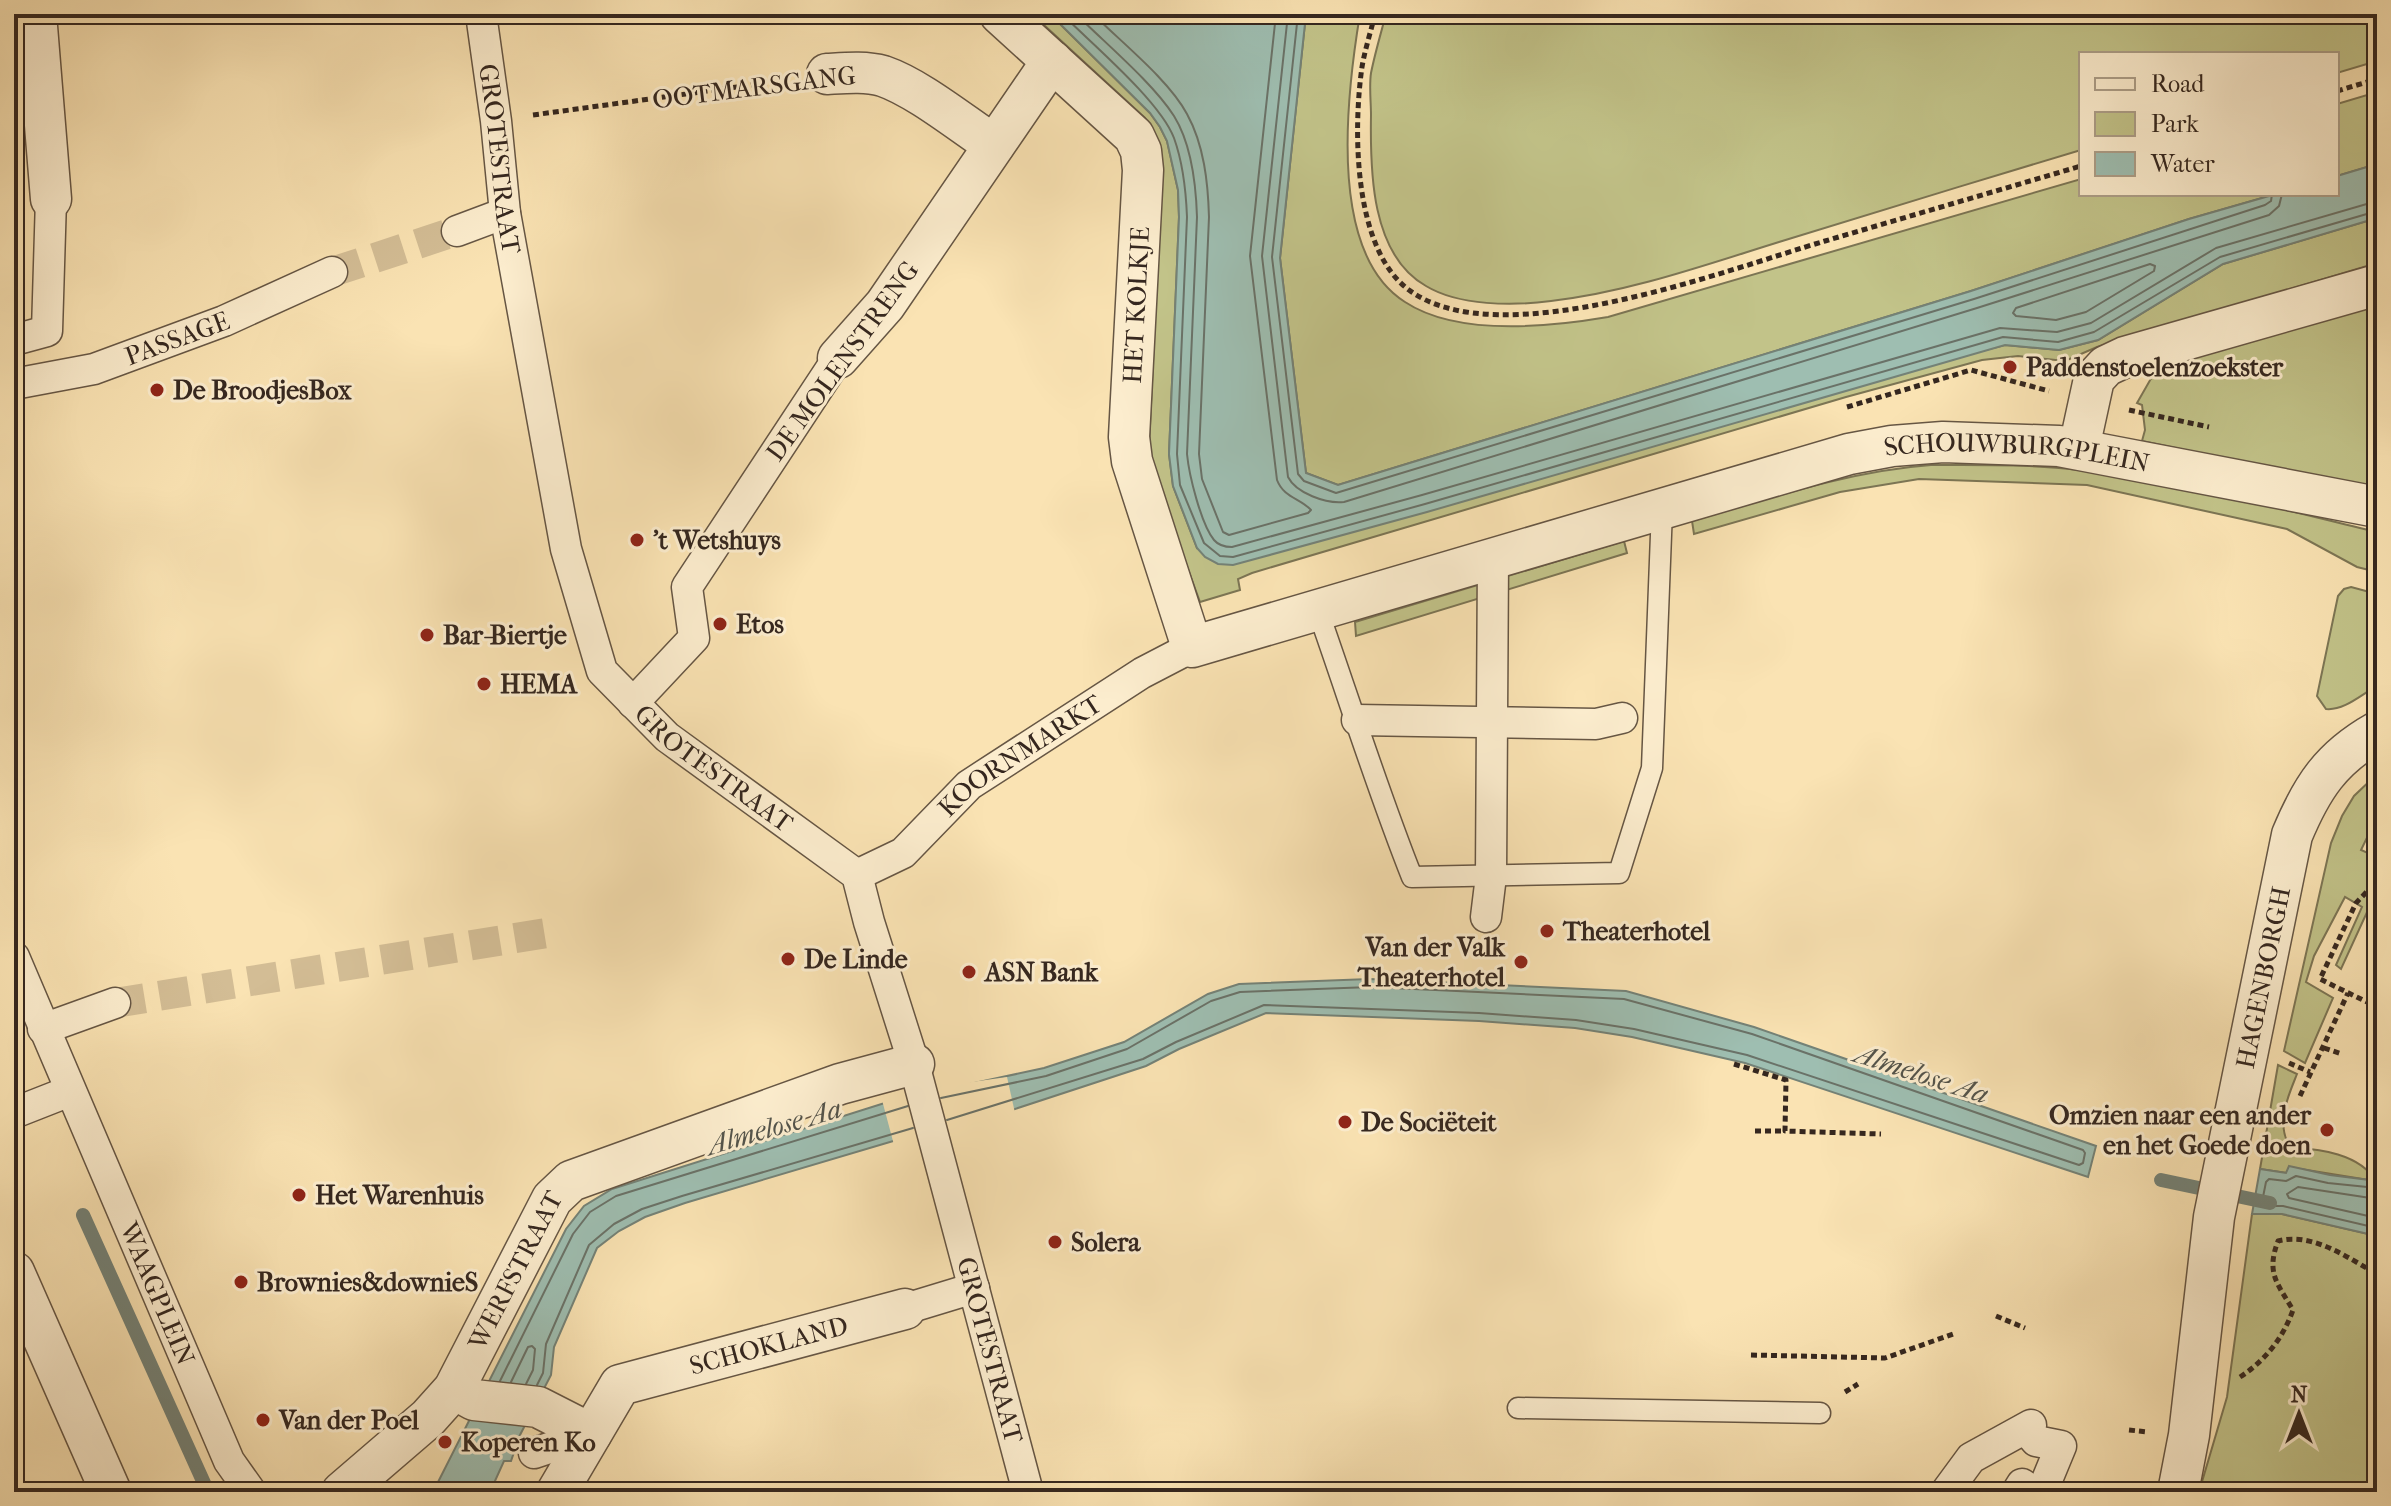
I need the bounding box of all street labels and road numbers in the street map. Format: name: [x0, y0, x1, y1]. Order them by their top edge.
street label: OOTMARSGANG: [651, 60, 858, 115]
street label: GROTESTRAAT: [472, 62, 527, 257]
street label: HET KOLKJE: [1117, 226, 1156, 384]
street label: DE MOLENSTRENG: [760, 255, 925, 467]
street label: PASSAGE: [121, 305, 234, 372]
street label: SCHOUWBURGPLEIN: [1881, 427, 2152, 479]
street label: KOORNMARKT: [932, 688, 1108, 823]
street label: GROTESTRAAT: [628, 698, 799, 839]
street label: HAGENBORGH: [2230, 884, 2297, 1071]
street label: WERFSTRAAT: [461, 1185, 570, 1356]
street label: WAAGPLEIN: [113, 1217, 201, 1370]
street label: GROTESTRAAT: [950, 1254, 1029, 1447]
street label: SCHOKLAND: [686, 1310, 851, 1382]

